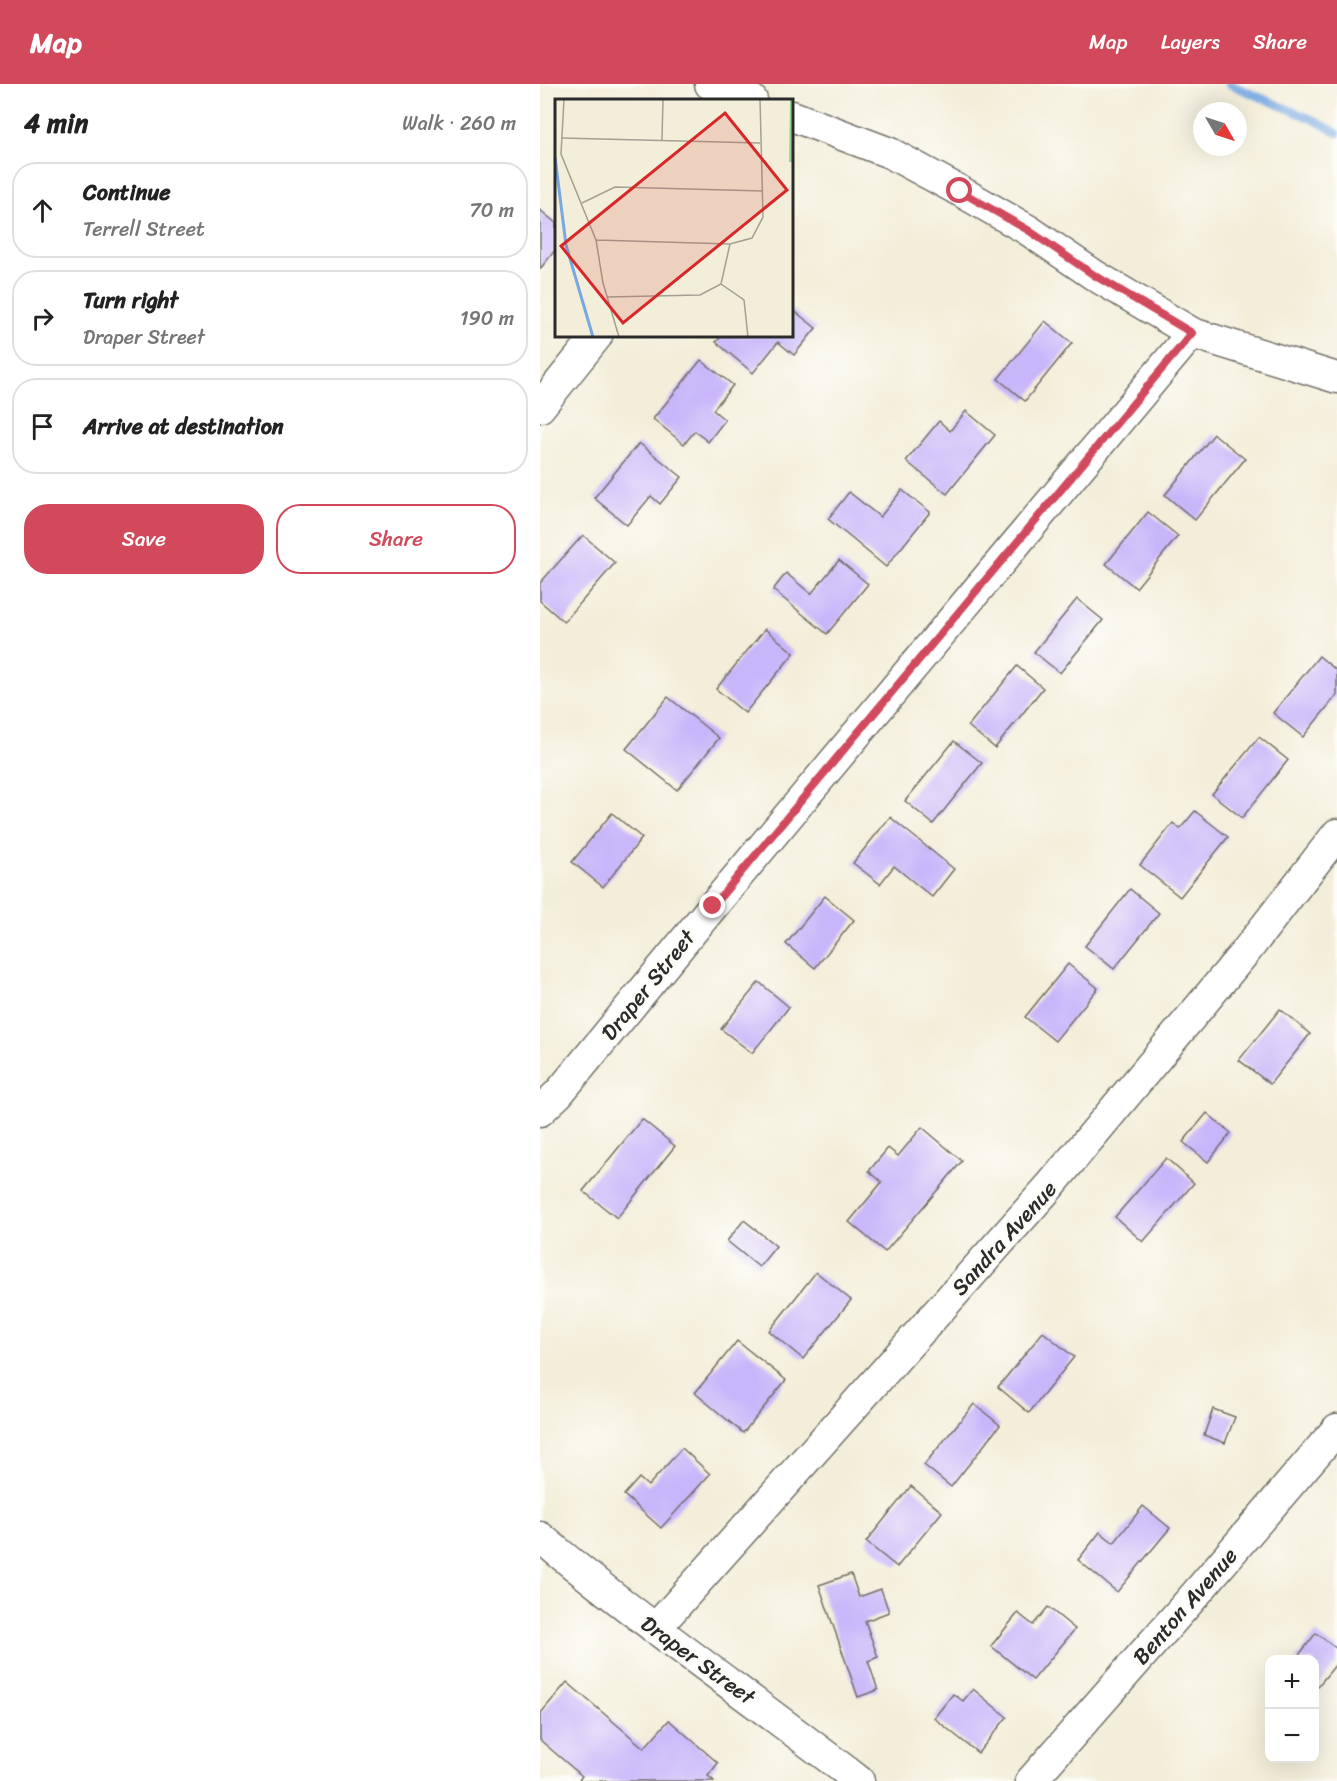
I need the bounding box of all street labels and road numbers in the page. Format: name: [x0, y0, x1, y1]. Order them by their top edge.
street label: Draper Street: [591, 920, 706, 1049]
street label: Sandra Avenue: [941, 1171, 1067, 1305]
street label: Benton Avenue: [1122, 1538, 1248, 1674]
street label: Draper Street: [632, 1605, 765, 1716]

